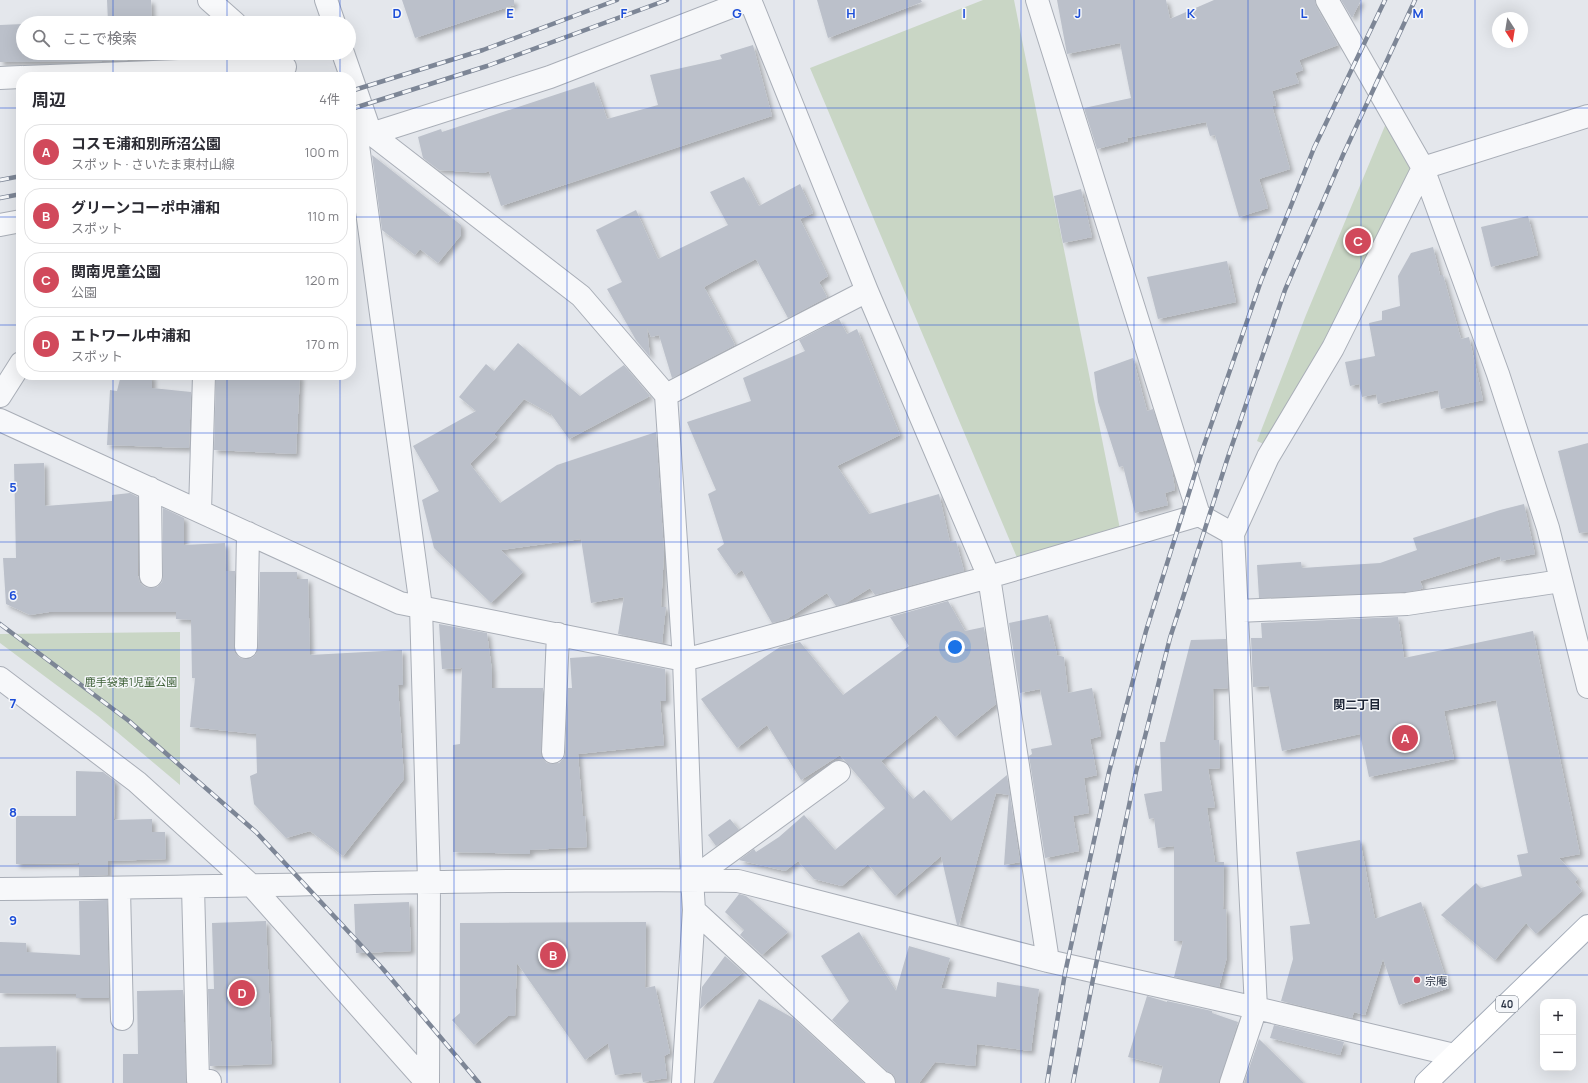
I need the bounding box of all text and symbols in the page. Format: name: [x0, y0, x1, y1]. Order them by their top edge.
text: D: [392, 4, 402, 22]
text: E: [506, 4, 514, 22]
text: F: [621, 4, 628, 22]
text: G: [732, 4, 742, 22]
text: H: [846, 4, 856, 22]
text: I: [962, 4, 966, 22]
text: J: [1075, 4, 1081, 22]
text: K: [1187, 4, 1196, 22]
text: L: [1301, 4, 1308, 22]
text: M: [1412, 4, 1424, 22]
north arrow: [1492, 12, 1528, 48]
search box: [16, 16, 356, 60]
icon: search: [30, 27, 52, 49]
text: ここで検索: [62, 28, 137, 49]
text: 周辺: [32, 88, 66, 111]
text: 4件: [319, 90, 340, 108]
text: コスモ浦和別所沼公園: [71, 133, 221, 154]
text: A: [42, 143, 50, 161]
text: 100 m: [304, 143, 339, 161]
text: スポット · さいたま東村山線: [71, 155, 235, 173]
text: グリーンコーポ中浦和: [71, 197, 220, 218]
text: B: [42, 207, 50, 225]
text: 110 m: [307, 207, 339, 225]
text: スポット: [71, 219, 123, 237]
pin: C: [1345, 226, 1371, 256]
text: 関南児童公園: [71, 261, 161, 282]
text: C: [41, 271, 51, 289]
text: 120 m: [305, 271, 339, 289]
text: 公園: [71, 283, 97, 301]
text: エトワール中浦和: [71, 325, 191, 346]
text: D: [41, 335, 51, 353]
text: 170 m: [306, 335, 339, 353]
text: スポット: [71, 347, 123, 365]
text: 5: [9, 478, 17, 496]
text: 6: [9, 586, 17, 604]
your location: [945, 637, 965, 657]
park label: 鹿手袋第1児童公園: [85, 674, 177, 689]
text: 7: [10, 694, 17, 712]
district label: 関二丁目: [1333, 696, 1381, 713]
pin: A: [1392, 723, 1418, 753]
text: 8: [9, 803, 17, 821]
text: 9: [9, 911, 17, 929]
pin: B: [540, 940, 566, 970]
place label: 宗庵: [1425, 973, 1447, 988]
marker: 宗庵: [1412, 975, 1422, 985]
pin: D: [229, 978, 255, 1008]
road number: 40: [1496, 996, 1518, 1012]
map controls: [1540, 999, 1576, 1071]
button: +: [1540, 999, 1576, 1035]
button: −: [1540, 1035, 1576, 1071]

